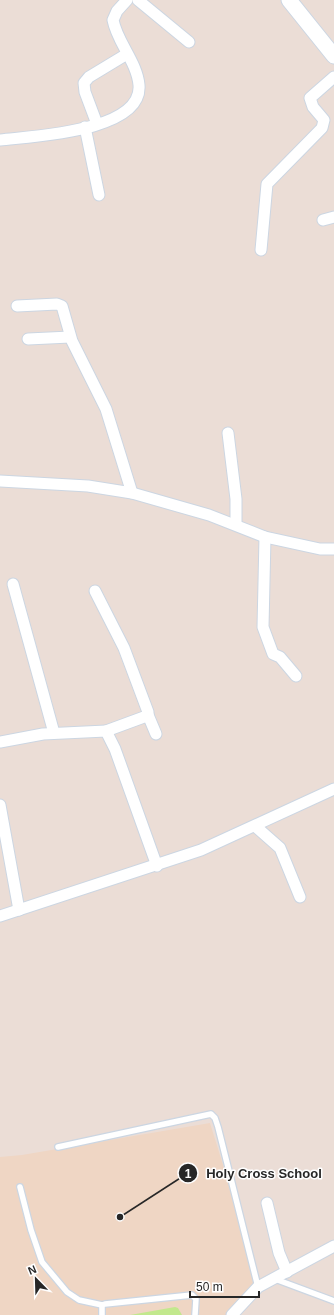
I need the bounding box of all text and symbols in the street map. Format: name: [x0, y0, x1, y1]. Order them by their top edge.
callout: Holy Cross School: [178, 1161, 330, 1186]
text: Holy Cross School: [206, 1166, 322, 1181]
text: 1: [185, 1167, 192, 1181]
north arrow: [16, 1259, 56, 1299]
text: N: [26, 1263, 38, 1277]
scale bar: [190, 1273, 259, 1299]
text: 50 m: [196, 1280, 223, 1294]

